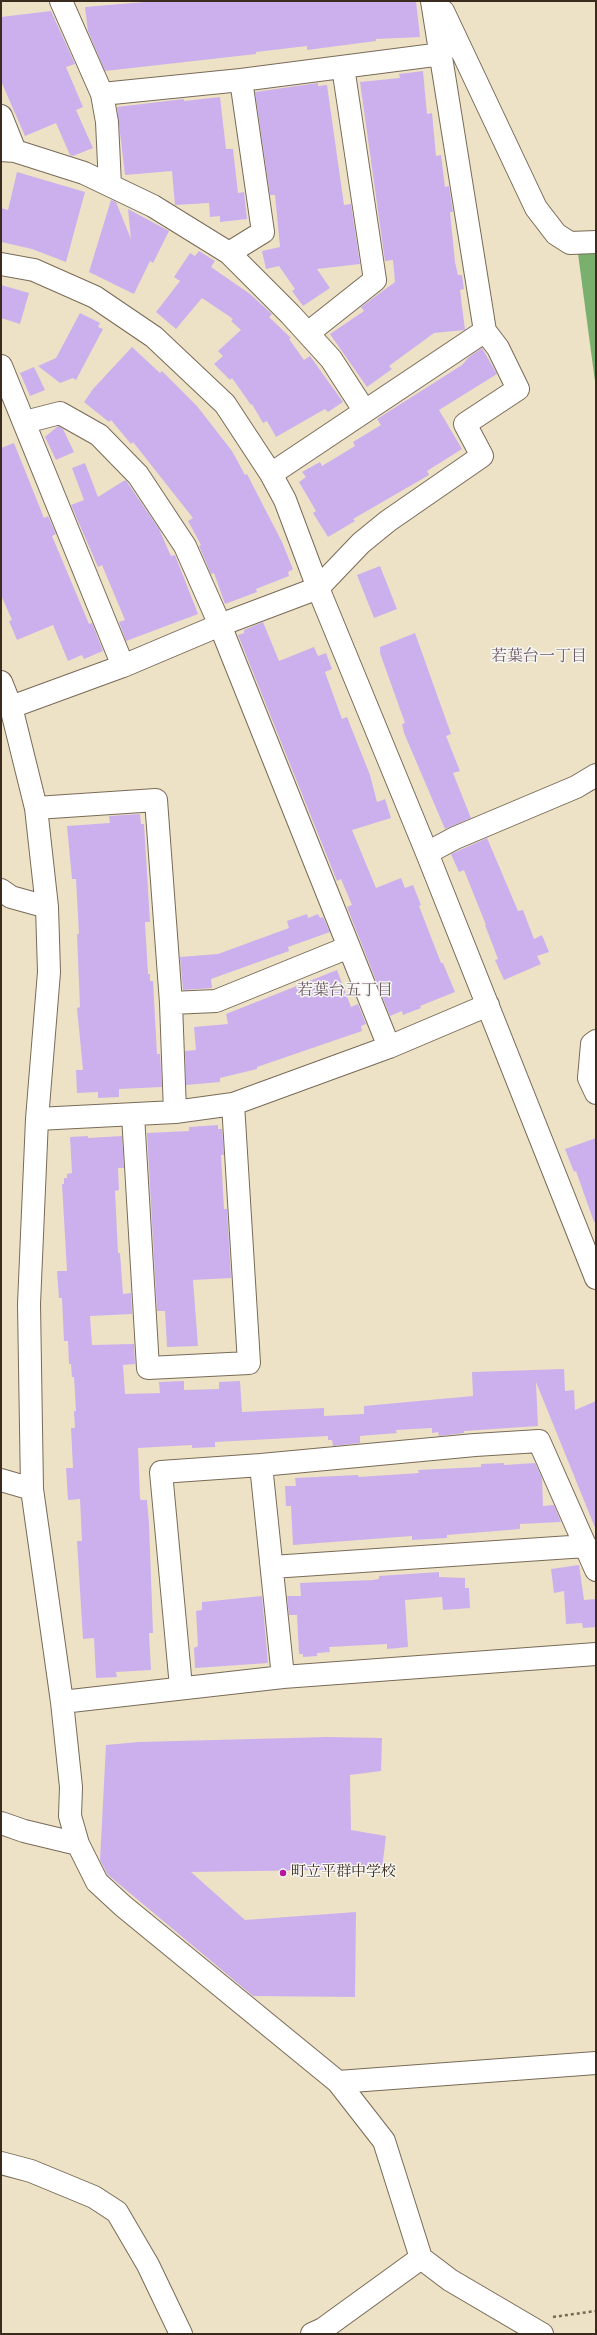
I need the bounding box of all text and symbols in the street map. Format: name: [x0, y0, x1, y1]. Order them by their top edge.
district label: 若葉台一丁目: [491, 648, 587, 668]
district label: 若葉台五丁目: [297, 982, 393, 1002]
place label: 町立平群中学校: [291, 1864, 396, 1882]
marker: 町立平群中学校: [278, 1868, 288, 1878]

